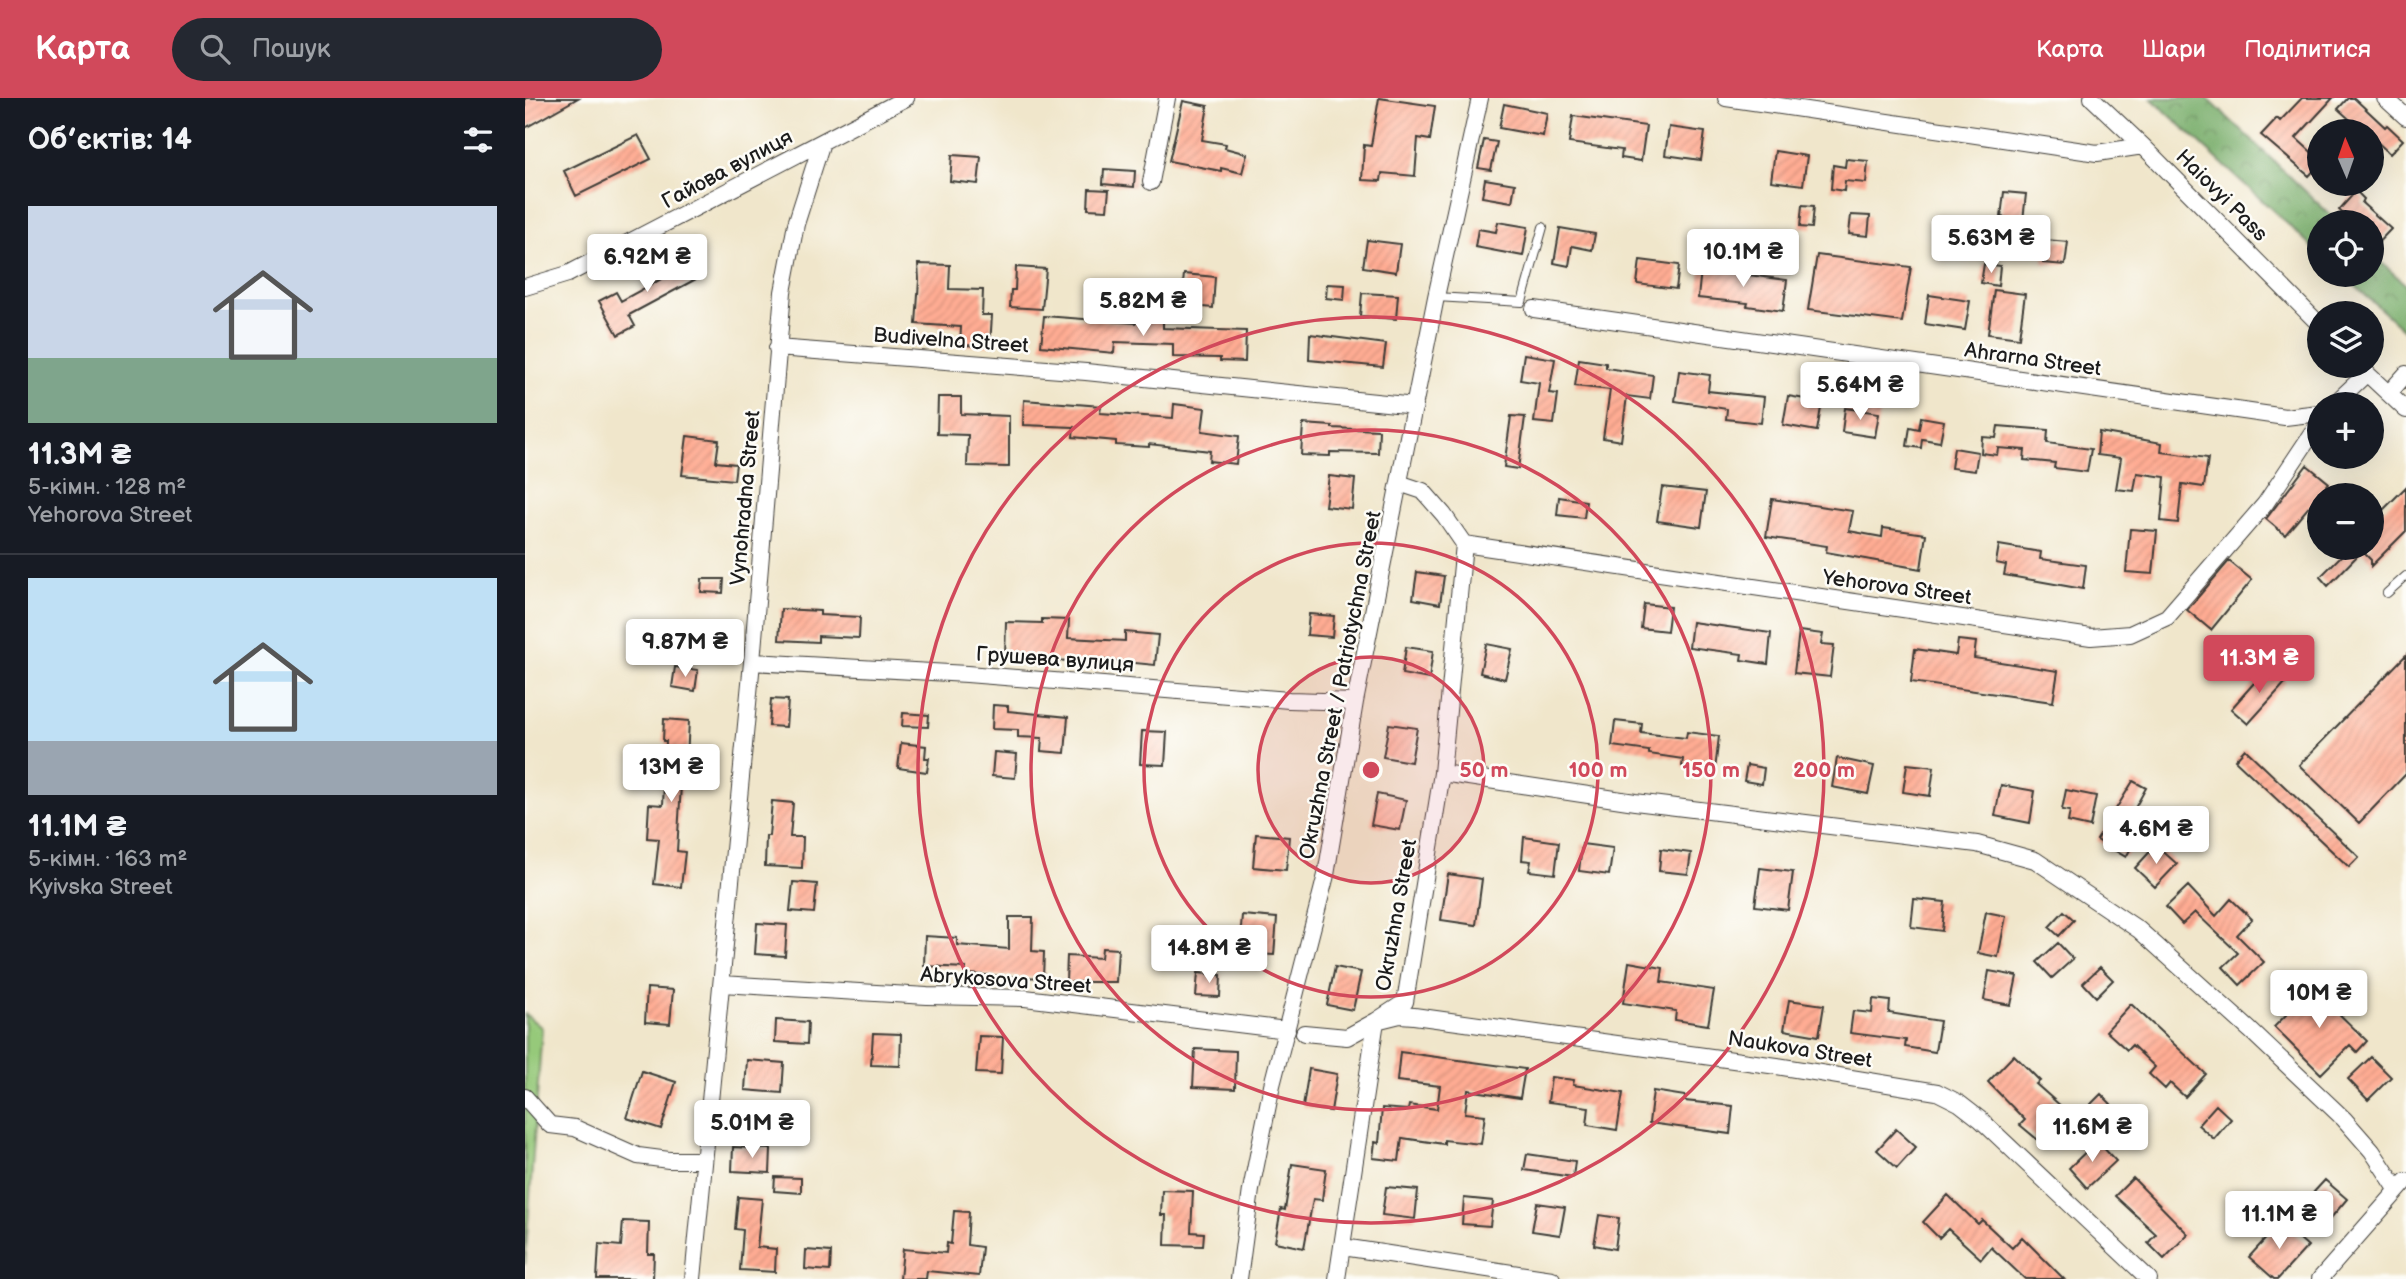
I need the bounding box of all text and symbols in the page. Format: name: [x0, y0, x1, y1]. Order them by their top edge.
search box: [172, 18, 662, 81]
text: Карта: [35, 29, 130, 69]
icon: search: [196, 30, 234, 68]
text: Пошук: [252, 34, 331, 65]
text: Карта: [2036, 35, 2104, 64]
text: Шари: [2142, 35, 2206, 64]
text: Поділитися: [2244, 35, 2371, 64]
north arrow: [2307, 119, 2383, 196]
map controls: [2307, 119, 2384, 560]
icon: filters: [459, 121, 497, 159]
text: Об’єктів: 14: [28, 122, 192, 158]
street label: Гайова вулиця: [658, 125, 797, 214]
street label: Haiovyi Pass: [2170, 144, 2273, 247]
button: locate: [2307, 210, 2384, 287]
pin: 5.63M ₴: [1926, 216, 2056, 275]
text: 5.63M ₴: [1947, 224, 2035, 252]
pin: 10.1M ₴: [1678, 230, 1808, 289]
pin: 6.92M ₴: [582, 234, 712, 294]
text: 10.1M ₴: [1703, 238, 1783, 266]
text: 6.92M ₴: [603, 243, 691, 271]
icon: home: [200, 252, 326, 378]
pin: 5.82M ₴: [1078, 278, 1208, 338]
text: 5.82M ₴: [1099, 287, 1187, 315]
button: layers: [2307, 301, 2384, 378]
street label: Budivelna Street: [872, 323, 1030, 358]
street label: Ahrarna Street: [1963, 338, 2103, 382]
pin: 5.64M ₴: [1795, 362, 1925, 422]
text: 5.64M ₴: [1816, 371, 1904, 399]
button: +: [2307, 392, 2384, 469]
street label: Vynohradna Street: [725, 409, 766, 587]
text: 11.3M ₴: [28, 437, 131, 473]
text: 5-кімн. · 128 m²: [28, 473, 186, 501]
button: −: [2307, 483, 2384, 560]
text: Yehorova Street: [28, 501, 192, 529]
street label: Okruzhna Street / Patriotychna Street: [1294, 508, 1387, 861]
street label: Yehorova Street: [1820, 565, 1974, 610]
pin: 9.87M ₴: [620, 620, 750, 679]
icon: home: [200, 624, 326, 750]
text: 9.87M ₴: [642, 628, 728, 656]
pin: 11.3M ₴: [2194, 636, 2324, 695]
street label: Грушева вулиця: [975, 642, 1135, 677]
text: 11.3M ₴: [2219, 644, 2299, 672]
pin: 13M ₴: [622, 744, 720, 804]
text: 13M ₴: [639, 753, 703, 781]
centre of rings: [1359, 758, 1383, 782]
text: 50 m: [1460, 758, 1508, 783]
text: 100 m: [1569, 758, 1627, 783]
text: 150 m: [1682, 758, 1740, 783]
text: 200 m: [1793, 758, 1855, 783]
pin: 4.6M ₴: [2099, 806, 2213, 866]
text: 11.1M ₴: [28, 809, 126, 845]
text: 4.6M ₴: [2119, 815, 2193, 843]
street label: Okruzhna Street: [1371, 837, 1422, 993]
text: 5-кімн. · 163 m²: [28, 845, 187, 873]
text: Kyivska Street: [28, 873, 173, 901]
pin: 14.8M ₴: [1144, 926, 1274, 985]
text: 14.8M ₴: [1167, 934, 1251, 962]
street label: Abrykosova Street: [920, 962, 1093, 999]
pin: 10M ₴: [2270, 970, 2368, 1030]
text: 10M ₴: [2286, 979, 2352, 1007]
street label: Naukova Street: [1726, 1026, 1874, 1073]
pin: 5.01M ₴: [687, 1100, 817, 1160]
pin: 11.6M ₴: [2027, 1104, 2157, 1164]
text: 5.01M ₴: [710, 1109, 794, 1137]
text: 11.6M ₴: [2052, 1113, 2132, 1141]
pin: 11.1M ₴: [2214, 1192, 2344, 1251]
text: 11.1M ₴: [2241, 1200, 2317, 1228]

